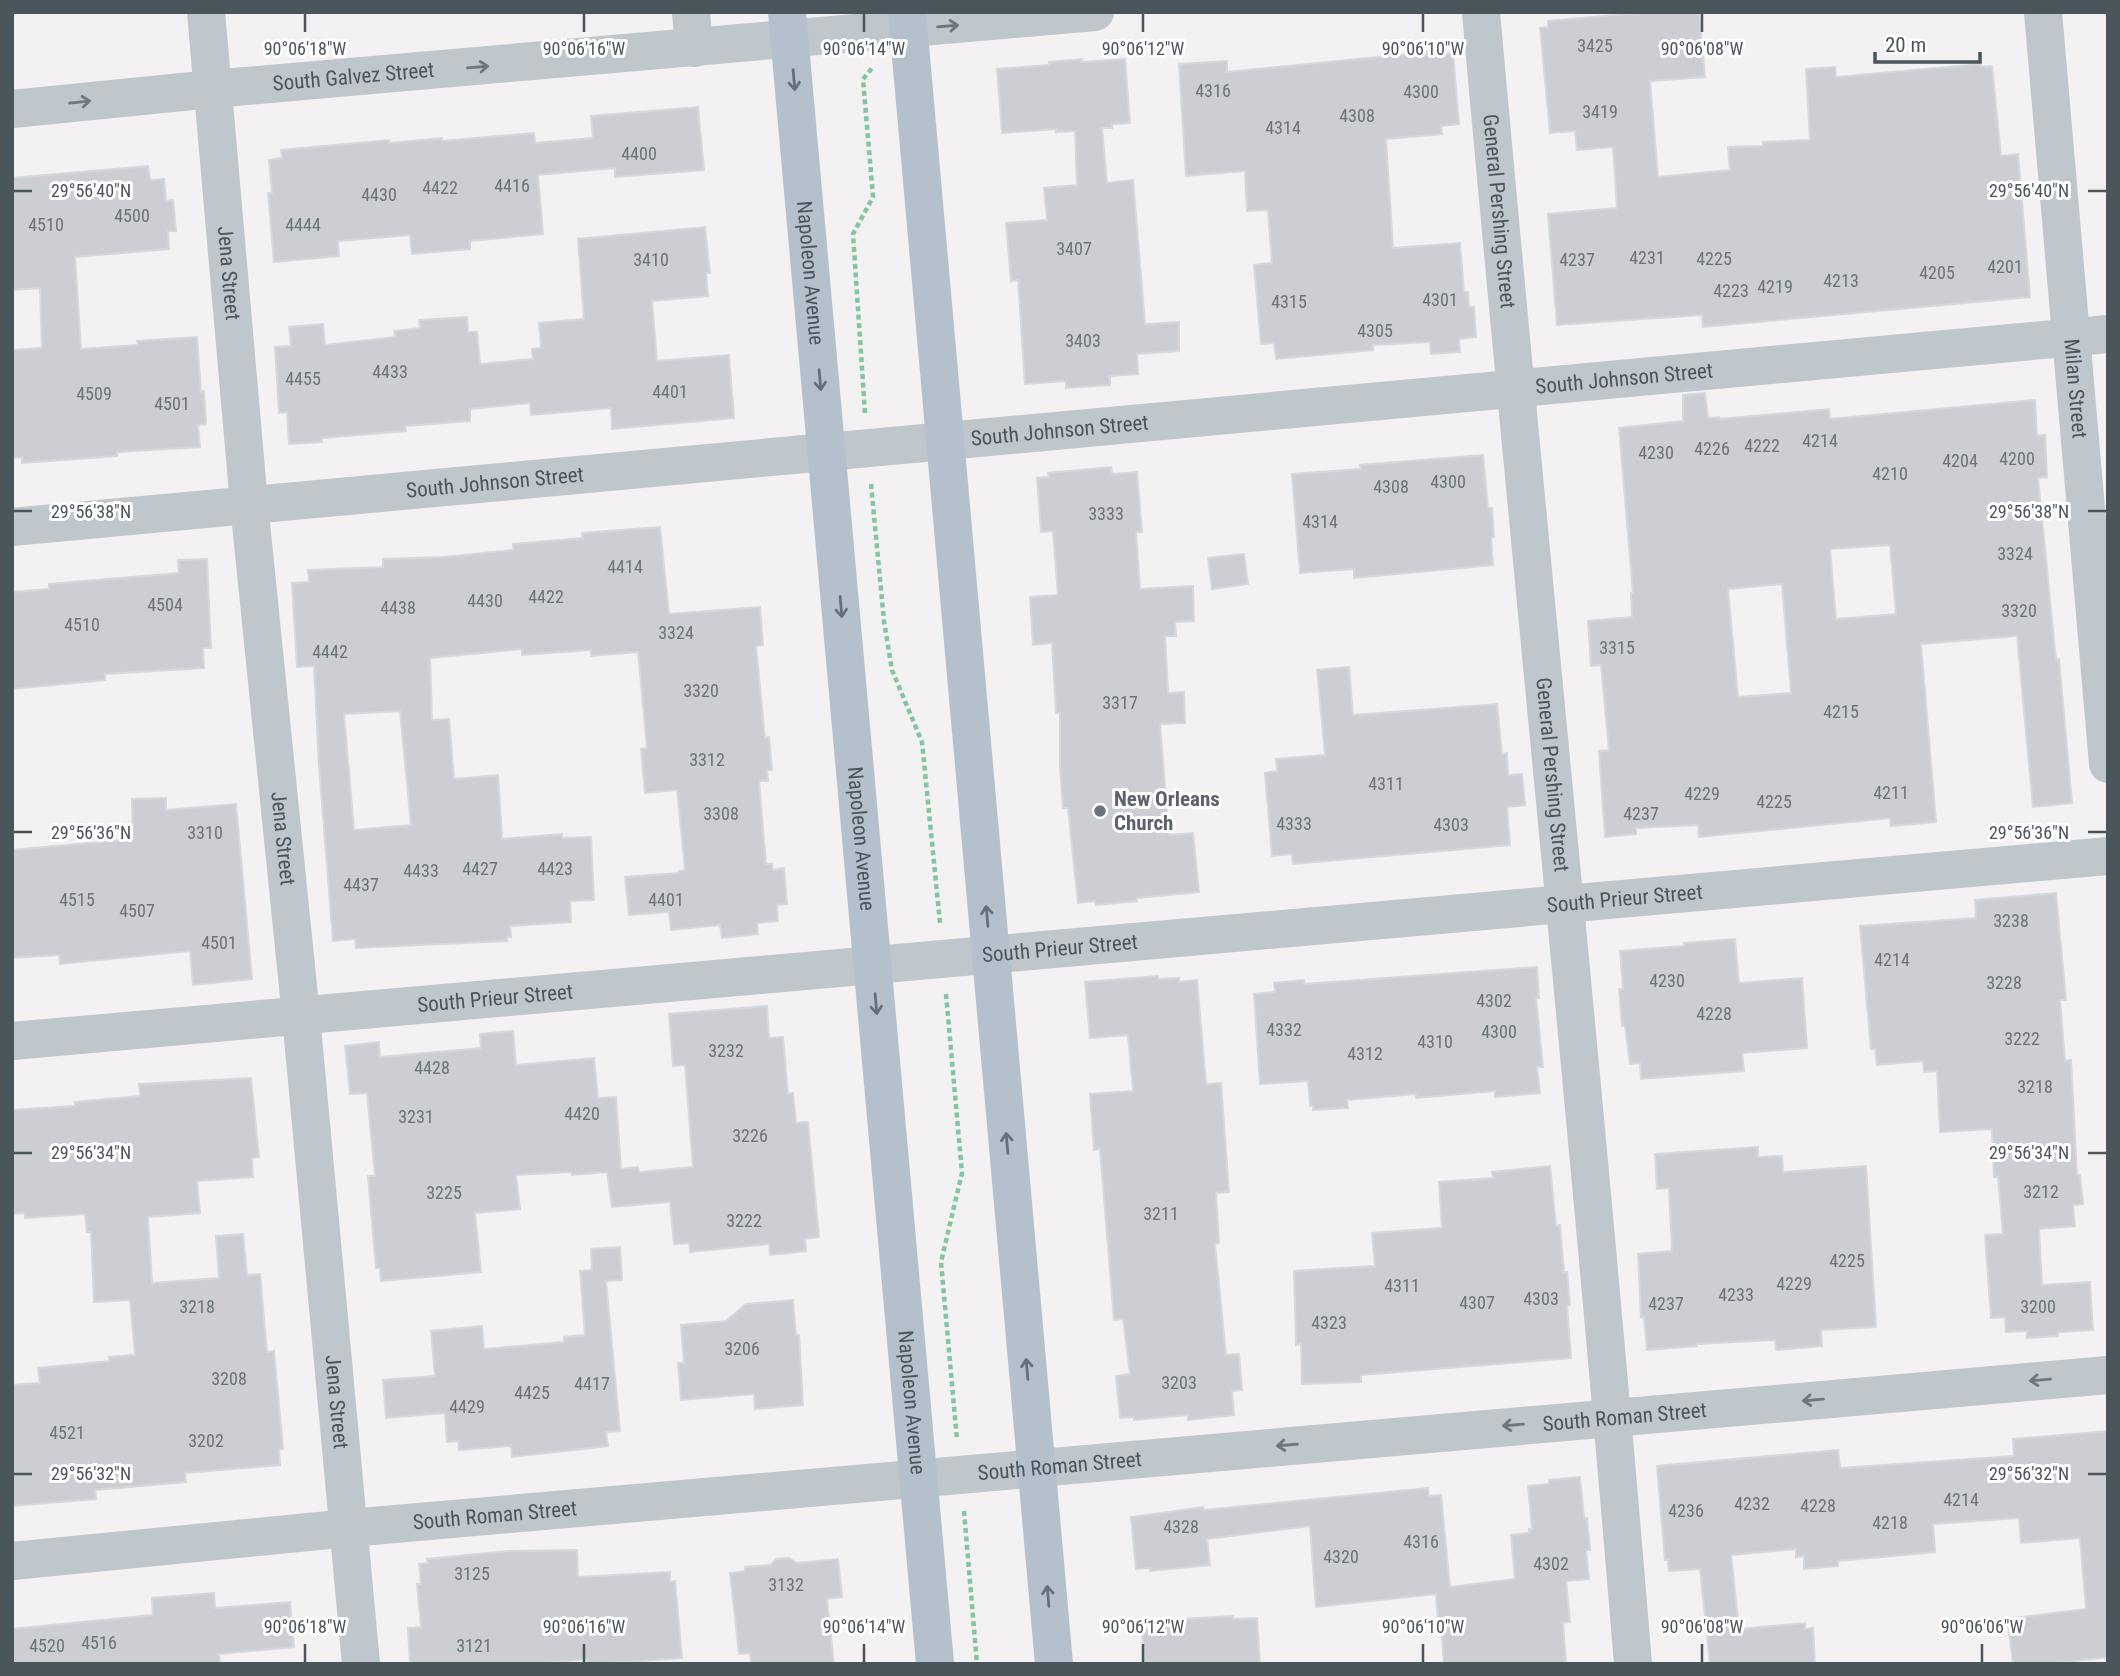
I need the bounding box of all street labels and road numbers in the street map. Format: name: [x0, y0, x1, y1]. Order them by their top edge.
street label: South Galvez Street: [272, 58, 435, 96]
street label: General Pershing Street: [1478, 113, 1520, 309]
street label: Napoleon Avenue: [792, 200, 829, 346]
street label: Jena Street: [213, 225, 245, 321]
street label: Milan Street: [2059, 338, 2092, 439]
street label: South Johnson Street: [1534, 358, 1714, 399]
street label: South Johnson Street: [970, 410, 1149, 451]
street label: South Johnson Street: [405, 462, 585, 503]
street label: General Pershing Street: [1531, 677, 1574, 873]
street label: Napoleon Avenue: [843, 766, 879, 912]
street label: Jena Street: [266, 790, 300, 887]
street label: South Prieur Street: [1546, 880, 1704, 917]
street label: South Prieur Street: [981, 930, 1139, 967]
street label: South Prieur Street: [416, 980, 574, 1017]
street label: Napoleon Avenue: [893, 1329, 930, 1476]
street label: Jena Street: [320, 1354, 353, 1450]
street label: South Roman Street: [1542, 1398, 1708, 1436]
street label: South Roman Street: [977, 1447, 1143, 1485]
street label: South Roman Street: [412, 1496, 578, 1534]

